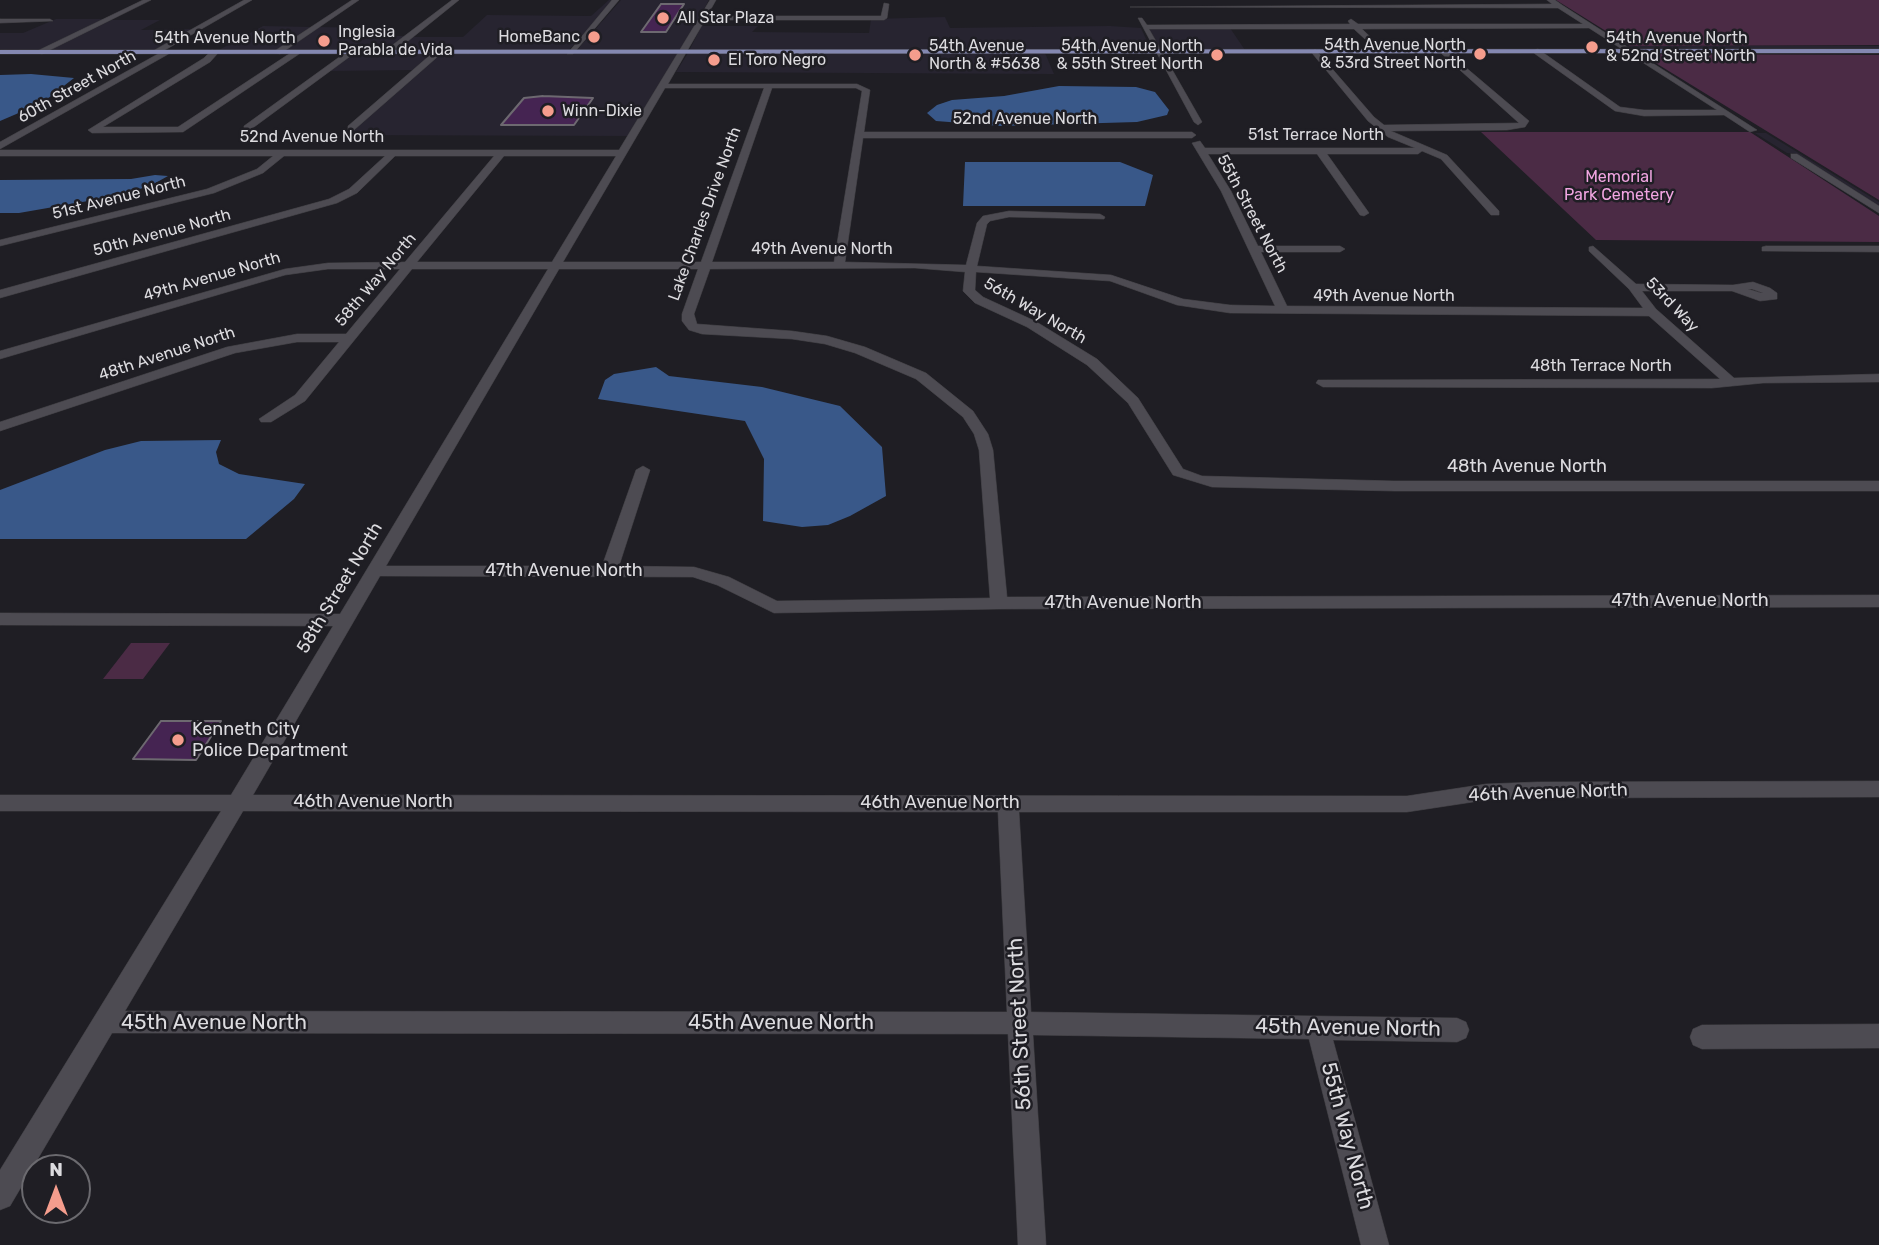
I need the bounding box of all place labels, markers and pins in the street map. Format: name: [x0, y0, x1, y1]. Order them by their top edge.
place label: All Star Plaza: [677, 8, 774, 28]
marker: All Star Plaza: [655, 10, 671, 26]
place label: Inglesia Parabla de Vida: [338, 22, 453, 60]
place label: HomeBanc: [498, 27, 580, 47]
place label: 54th Avenue North & 52nd Street North: [1606, 28, 1756, 66]
marker: HomeBanc: [586, 29, 602, 45]
marker: Inglesia Parabla de Vida: [316, 33, 332, 49]
place label: 54th Avenue North & 53rd Street North: [1320, 35, 1466, 73]
place label: 54th Avenue North & #5638: [929, 36, 1040, 74]
place label: 54th Avenue North & 55th Street North: [1056, 36, 1203, 74]
marker: 54th Avenue North & 52nd Street North: [1584, 39, 1600, 55]
marker: 54th Avenue North & 53rd Street North: [1472, 46, 1488, 62]
marker: 54th Avenue North & #5638: [907, 47, 923, 63]
marker: 54th Avenue North & 55th Street North: [1209, 47, 1225, 63]
place label: El Toro Negro: [728, 50, 826, 70]
marker: El Toro Negro: [706, 52, 722, 68]
place label: Winn-Dixie: [562, 101, 642, 121]
marker: Winn-Dixie: [540, 103, 556, 119]
place label: Kenneth City Police Department: [192, 719, 348, 762]
marker: Kenneth City Police Department: [170, 732, 186, 748]

